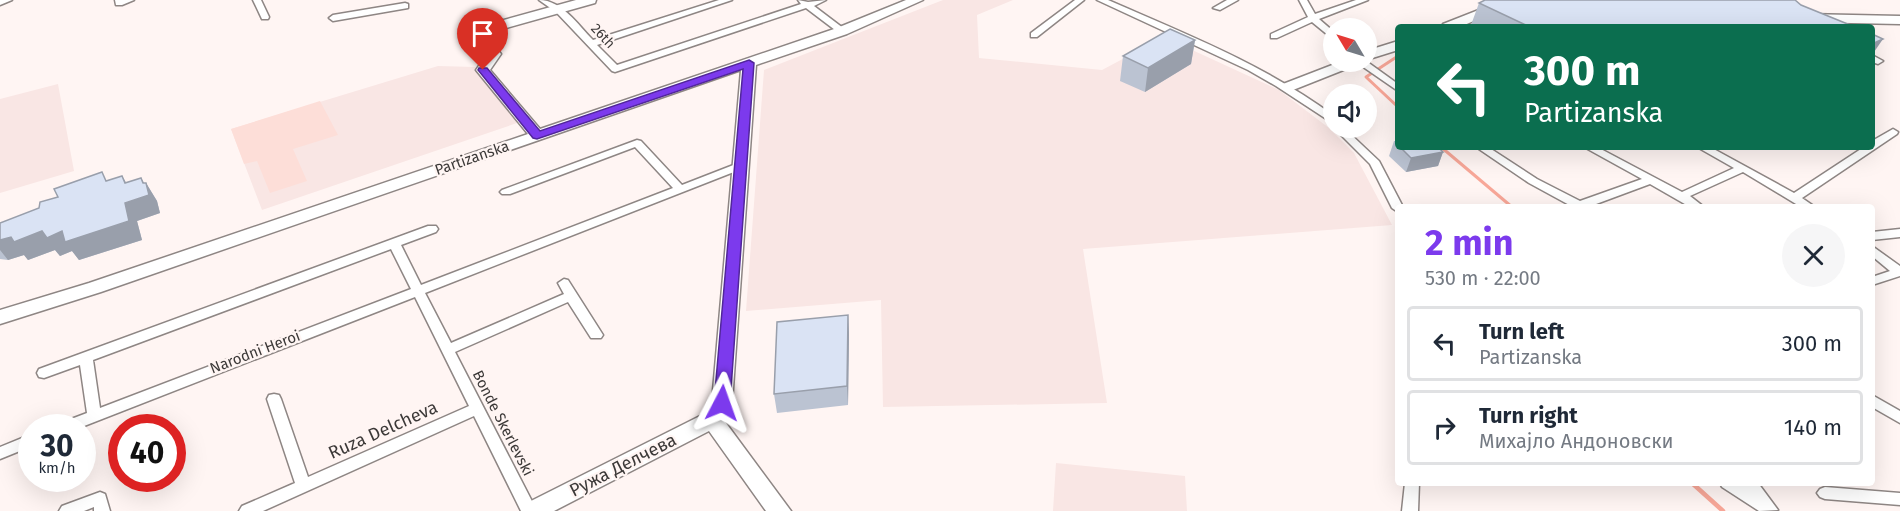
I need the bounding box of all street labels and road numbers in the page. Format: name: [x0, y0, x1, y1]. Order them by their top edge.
street label: 26th: [587, 20, 619, 52]
street label: Partizanska: [432, 137, 512, 179]
street label: Narodni Heroi: [207, 327, 303, 377]
street label: Bonde Skerlevski: [469, 367, 537, 479]
street label: Ruza Delcheva: [325, 396, 441, 464]
street label: Ружа Делчева: [566, 429, 680, 501]

